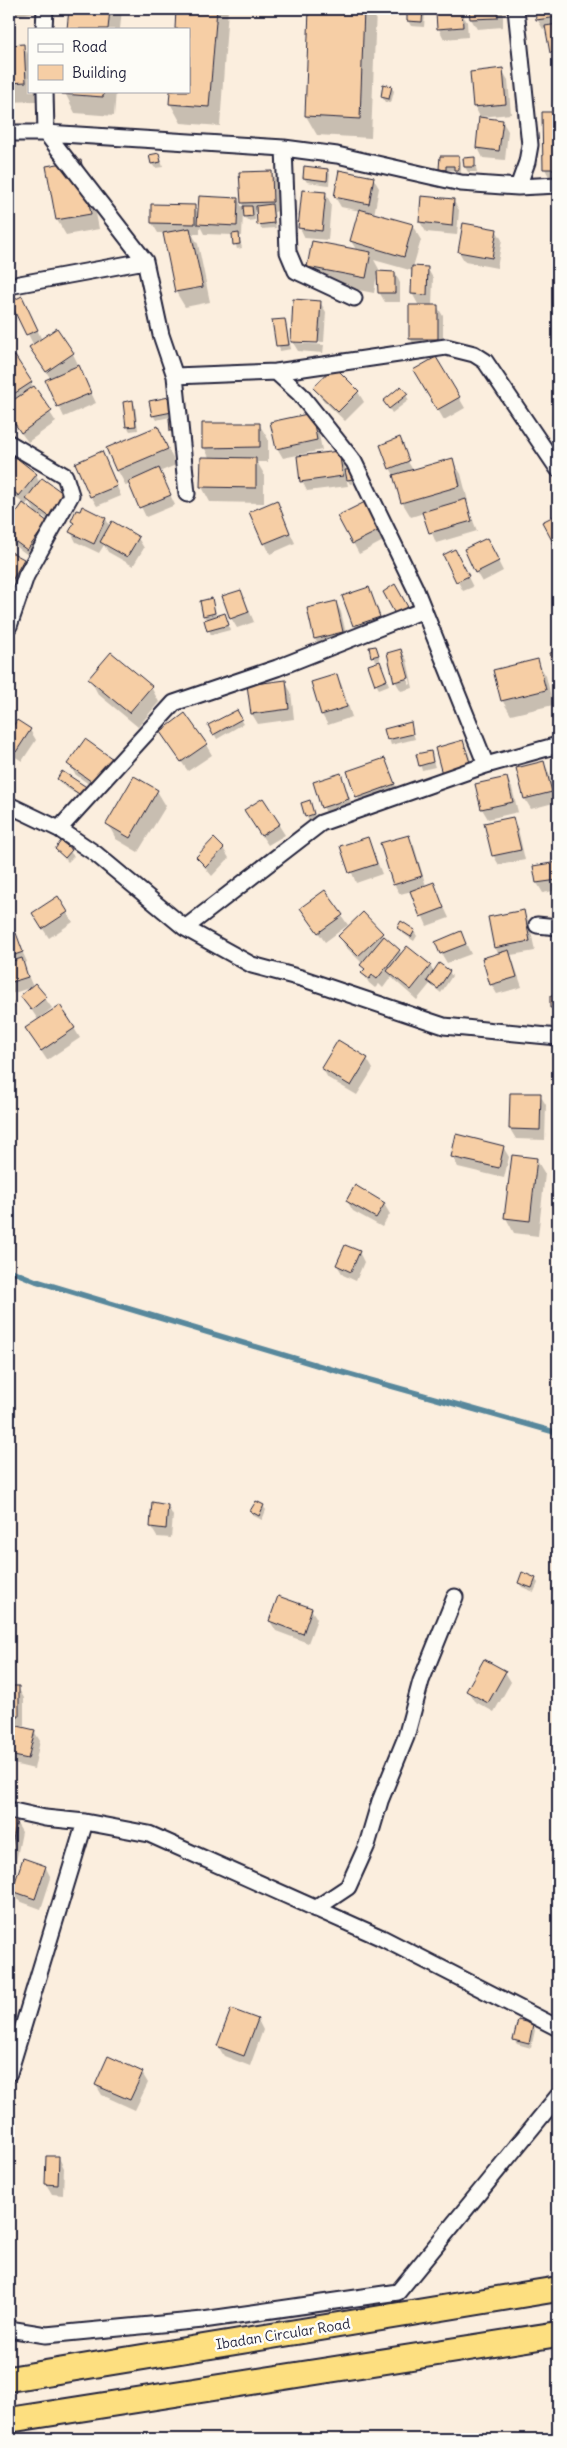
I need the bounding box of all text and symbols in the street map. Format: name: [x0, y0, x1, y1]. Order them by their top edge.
legend: [28, 28, 190, 92]
text: Road: [72, 37, 107, 56]
text: Building: [72, 63, 127, 82]
street label: Ibadan Circular Road: [215, 2314, 351, 2354]

